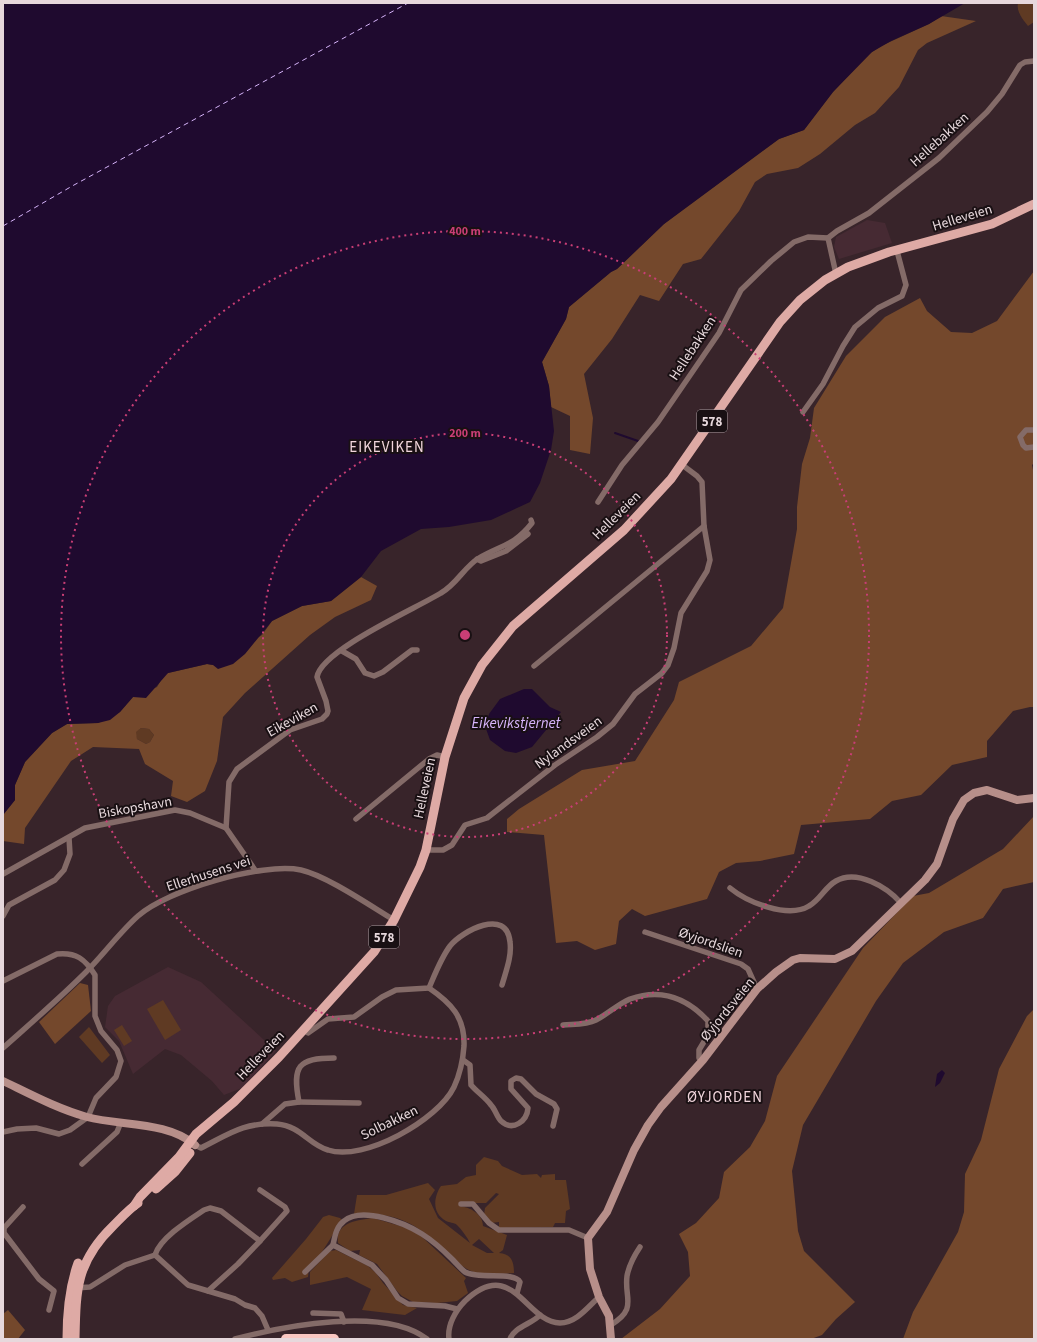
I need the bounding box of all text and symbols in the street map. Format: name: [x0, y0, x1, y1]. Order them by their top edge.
street label: Hellebakken: [906, 108, 973, 172]
street label: Helleveien: [930, 199, 995, 237]
text: 400 m: [449, 223, 481, 240]
street label: Hellebakken: [665, 312, 721, 385]
road number: 578: [697, 410, 727, 432]
text: 200 m: [449, 425, 481, 442]
district label: EIKEVIKEN: [349, 437, 425, 458]
street label: Helleveien: [588, 487, 646, 545]
centre of rings: [458, 628, 472, 642]
street label: Eikeviken: [263, 698, 322, 742]
street label: Nylandsveien: [531, 712, 606, 774]
water label: Eikevikstjernet: [472, 713, 562, 734]
street label: Helleveien: [409, 756, 441, 820]
street label: Biskopshavn: [97, 792, 173, 824]
street label: Ellerhusens vei: [164, 851, 253, 897]
street label: Øyjordslien: [676, 923, 745, 963]
road number: 578: [369, 926, 399, 948]
street label: Øyjordsveien: [696, 974, 760, 1046]
street label: Helleveien: [232, 1027, 289, 1085]
district label: ØYJORDEN: [687, 1087, 763, 1108]
street label: Solbakken: [357, 1100, 421, 1145]

